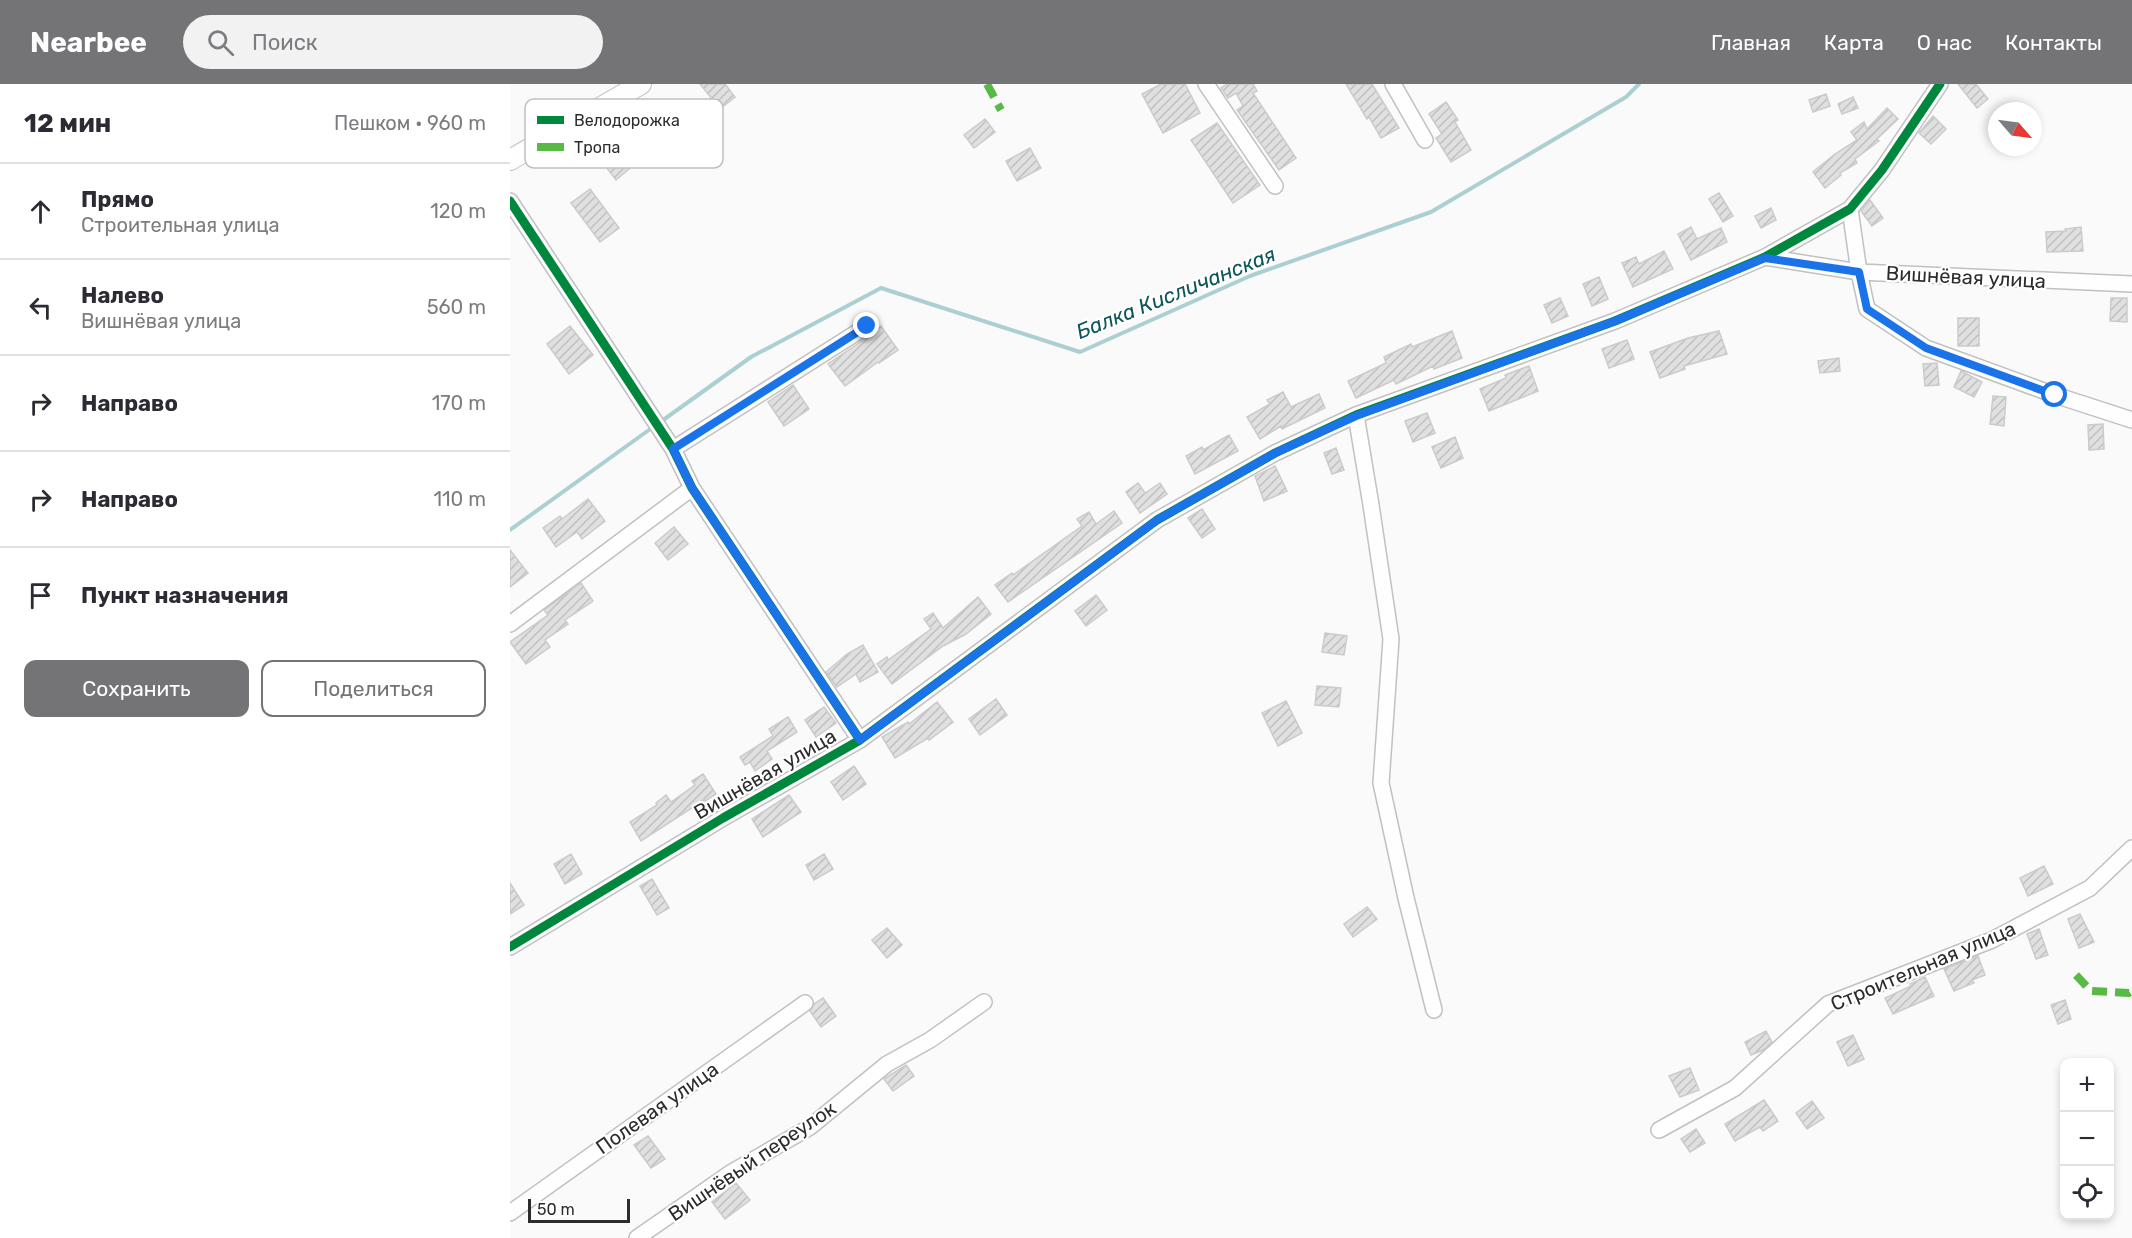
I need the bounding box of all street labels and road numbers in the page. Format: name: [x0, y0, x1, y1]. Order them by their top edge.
street label: Вишнёвая улица: [1885, 261, 2047, 293]
street label: Вишнёвая улица: [690, 724, 840, 824]
street label: Строительная улица: [1827, 916, 2019, 1016]
street label: Полевая улица: [591, 1057, 723, 1159]
street label: Вишнёвый переулок: [664, 1096, 841, 1226]

